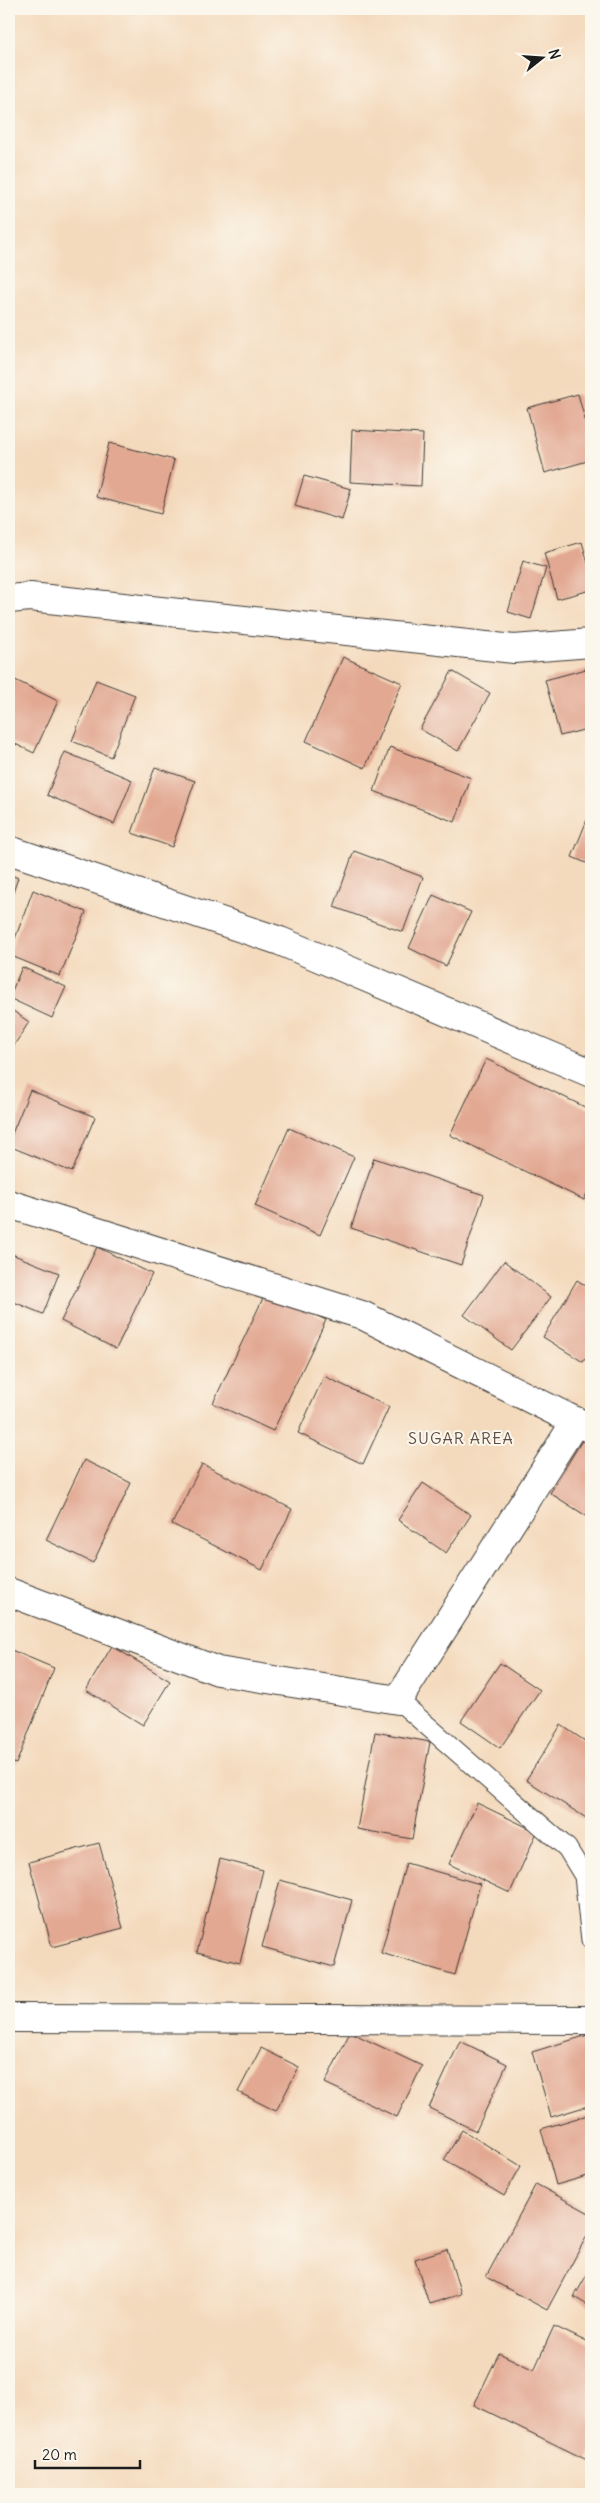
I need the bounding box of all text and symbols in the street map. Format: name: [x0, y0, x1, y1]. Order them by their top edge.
north arrow: [518, 32, 568, 82]
text: N: [544, 47, 564, 61]
district label: SUGAR AREA: [408, 1428, 514, 1448]
scale bar: [35, 2438, 140, 2470]
text: 20 m: [42, 2445, 77, 2464]

